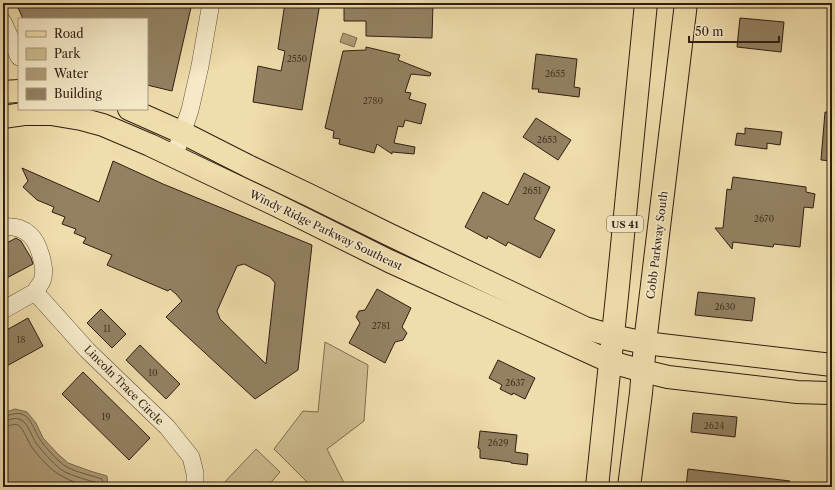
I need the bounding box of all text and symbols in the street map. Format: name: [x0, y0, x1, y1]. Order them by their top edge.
legend: [18, 18, 148, 110]
scale bar: [689, 18, 779, 44]
text: 50 m: [695, 24, 724, 39]
text: Road: [54, 26, 84, 41]
text: Park: [54, 46, 81, 61]
house number: 2550: [287, 53, 308, 64]
text: Water: [53, 66, 88, 81]
house number: 2655: [545, 68, 565, 79]
text: Building: [54, 86, 102, 101]
house number: 2780: [363, 95, 384, 106]
house number: 2653: [537, 134, 557, 145]
house number: 2651: [522, 185, 542, 196]
street label: Windy Ridge Parkway Southeast: [246, 186, 405, 273]
street label: Cobb Parkway South: [643, 190, 671, 300]
house number: 2670: [754, 213, 775, 224]
road number: US 41: [607, 216, 643, 232]
house number: 2630: [714, 301, 736, 312]
house number: 2781: [372, 320, 391, 331]
house number: 11: [103, 323, 111, 334]
house number: 18: [16, 334, 26, 345]
street label: Lincoln Trace Circle: [81, 342, 167, 428]
house number: 10: [148, 367, 158, 378]
house number: 2637: [505, 377, 525, 388]
house number: 19: [101, 411, 111, 422]
house number: 2624: [704, 420, 724, 431]
house number: 2629: [488, 437, 508, 448]

